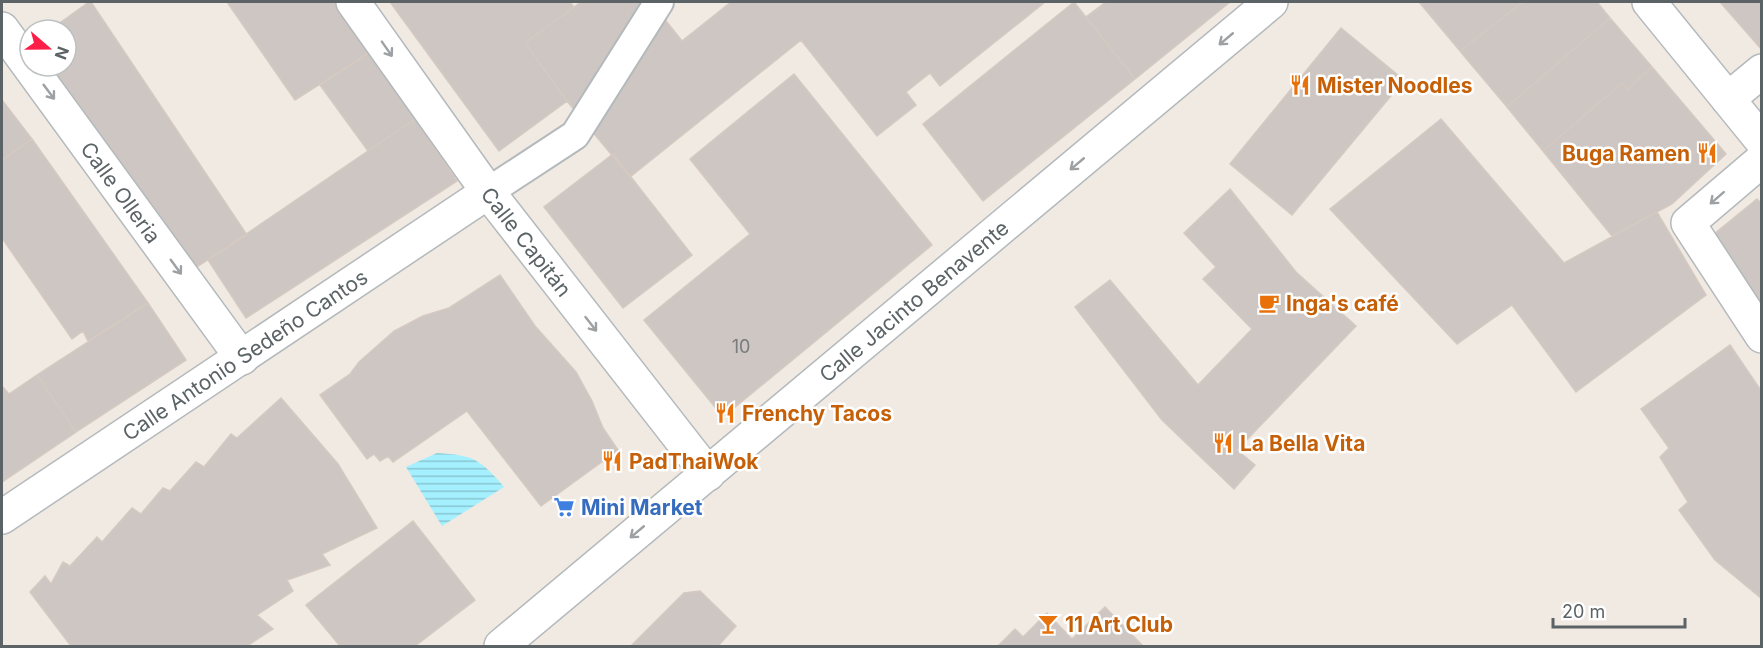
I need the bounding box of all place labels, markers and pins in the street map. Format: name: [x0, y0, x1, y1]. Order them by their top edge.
restaurant icon: Mister Noodles: [1288, 73, 1312, 97]
place label: Mister Noodles: [1317, 73, 1473, 98]
place label: Buga Ramen: [1562, 141, 1690, 166]
restaurant icon: Buga Ramen: [1695, 141, 1719, 165]
cafe icon: Inga's café: [1257, 291, 1281, 315]
place label: Inga's café: [1286, 291, 1399, 316]
restaurant icon: Frenchy Tacos: [713, 401, 737, 425]
place label: Frenchy Tacos: [742, 401, 892, 426]
restaurant icon: La Bella Vita: [1211, 431, 1235, 455]
place label: La Bella Vita: [1240, 431, 1365, 456]
restaurant icon: PadThaiWok: [600, 449, 624, 473]
place label: PadThaiWok: [629, 449, 759, 474]
supermarket icon: Mini Market: [552, 495, 576, 519]
place label: Mini Market: [581, 495, 703, 520]
bar icon: 11 Art Club: [1036, 612, 1060, 636]
place label: 11 Art Club: [1065, 612, 1173, 637]

